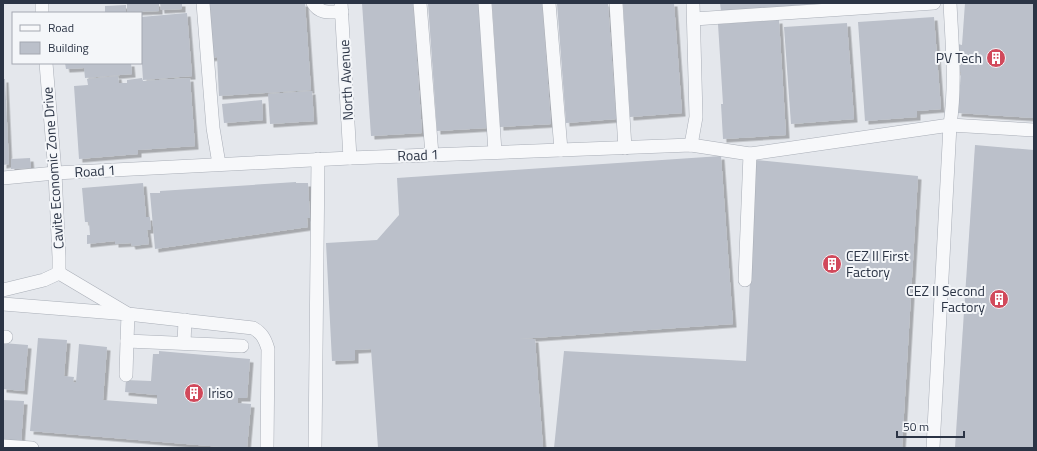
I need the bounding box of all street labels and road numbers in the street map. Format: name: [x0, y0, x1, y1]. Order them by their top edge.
street label: North Avenue: [333, 39, 358, 121]
street label: Cavite Economic Zone Drive: [36, 86, 69, 250]
street label: Road 1: [397, 143, 439, 166]
street label: Road 1: [74, 159, 116, 182]

